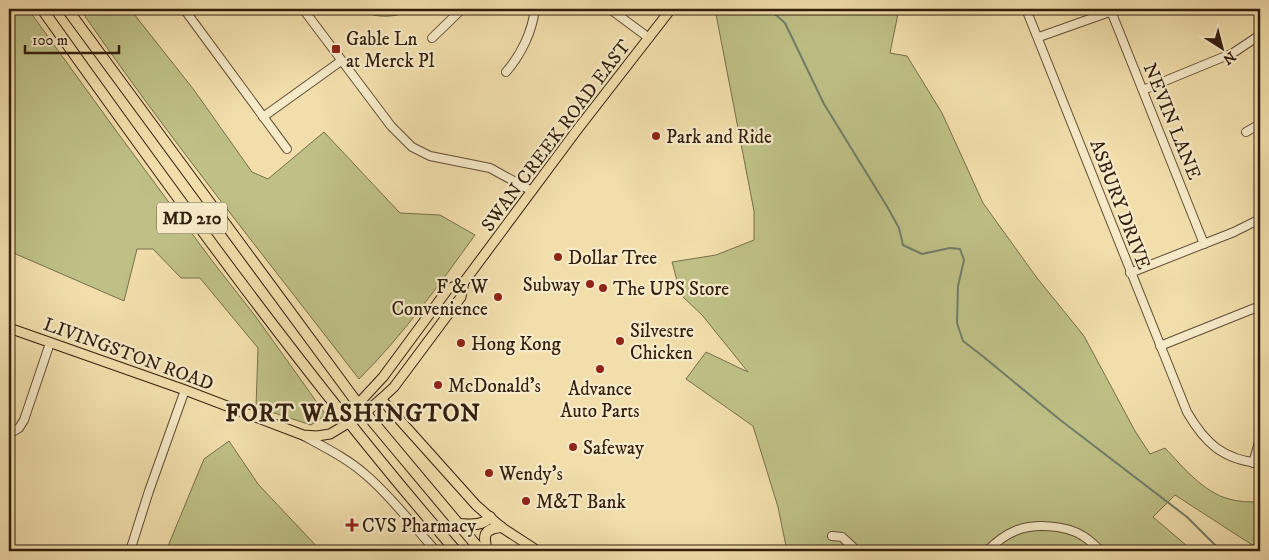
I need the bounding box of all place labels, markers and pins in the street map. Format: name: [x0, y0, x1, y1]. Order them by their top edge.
place label: Gable Ln at Merck Pl: [346, 28, 435, 73]
marker: Gable Ln at Merck Pl: [330, 43, 342, 55]
place label: Park and Ride: [666, 126, 772, 149]
marker: Park and Ride: [650, 130, 662, 142]
place label: Dollar Tree: [568, 247, 657, 270]
marker: Dollar Tree: [552, 251, 564, 263]
place label: Subway: [523, 274, 581, 297]
place label: F & W Convenience: [391, 276, 489, 321]
marker: Subway: [584, 278, 596, 290]
place label: The UPS Store: [613, 278, 729, 301]
marker: The UPS Store: [597, 282, 609, 294]
marker: F & W Convenience: [492, 291, 504, 303]
place label: Silvestre Chicken: [630, 320, 694, 365]
place label: Hong Kong: [471, 333, 561, 356]
marker: Silvestre Chicken: [614, 335, 626, 347]
marker: Hong Kong: [455, 337, 467, 349]
marker: Advance Auto Parts: [594, 363, 606, 375]
place label: McDonald's: [448, 375, 541, 398]
place label: Advance Auto Parts: [560, 378, 640, 423]
marker: McDonald's: [432, 379, 444, 391]
place label: Safeway: [583, 437, 645, 460]
marker: Safeway: [567, 441, 579, 453]
place label: Wendy's: [498, 463, 563, 486]
marker: Wendy's: [483, 467, 495, 479]
place label: M&T Bank: [536, 491, 626, 514]
marker: M&T Bank: [520, 495, 532, 507]
place label: CVS Pharmacy: [362, 515, 477, 538]
marker: CVS Pharmacy: [346, 519, 358, 531]

